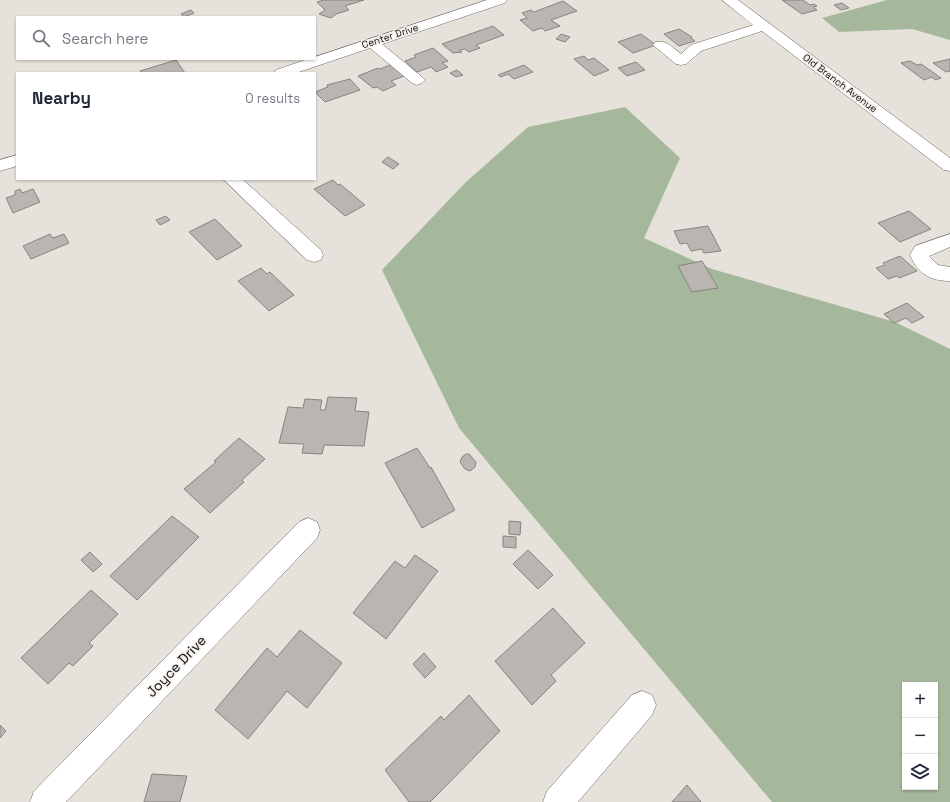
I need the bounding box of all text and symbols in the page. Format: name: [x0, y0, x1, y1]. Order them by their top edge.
search box: [16, 16, 316, 60]
street label: Center Drive: [360, 21, 420, 51]
icon: search: [30, 27, 52, 49]
text: Search here: [62, 29, 148, 48]
street label: Old Branch Avenue: [800, 51, 880, 115]
text: Nearby: [32, 87, 91, 109]
text: 0 results: [245, 90, 300, 107]
street label: Joyce Drive: [142, 631, 210, 701]
map controls: [902, 682, 938, 790]
button: +: [902, 682, 938, 718]
button: −: [902, 718, 938, 754]
button: layers: [902, 754, 938, 790]

